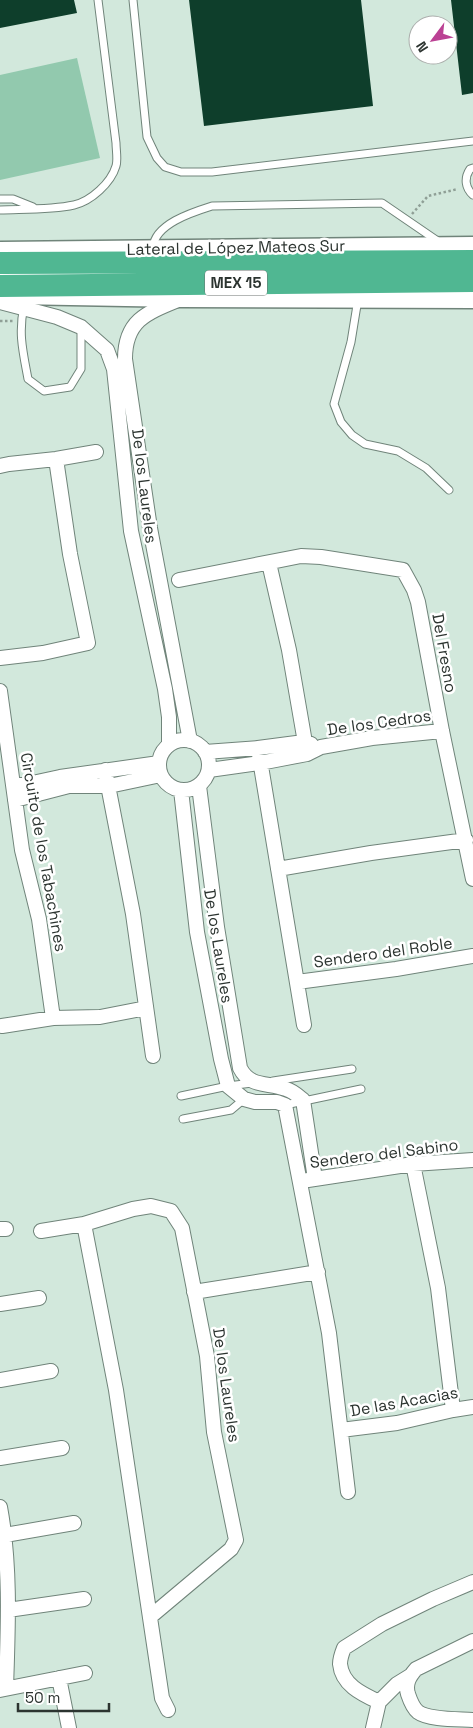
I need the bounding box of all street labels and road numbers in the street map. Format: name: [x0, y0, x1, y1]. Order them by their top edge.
street label: Lateral de López Mateos Sur: [127, 235, 345, 260]
road number: MEX 15: [205, 270, 267, 296]
street label: De los Laureles: [127, 428, 162, 544]
street label: Del Fresno: [427, 612, 462, 694]
street label: De los Cedros: [326, 705, 432, 740]
street label: Circuito de los Tabachines: [16, 751, 71, 953]
street label: De los Laureles: [199, 888, 238, 1005]
street label: Sendero del Roble: [312, 932, 454, 973]
street label: Sendero del Sabino: [309, 1134, 459, 1173]
street label: De los Laureles: [208, 1327, 245, 1444]
street label: De las Acacias: [348, 1382, 460, 1421]

